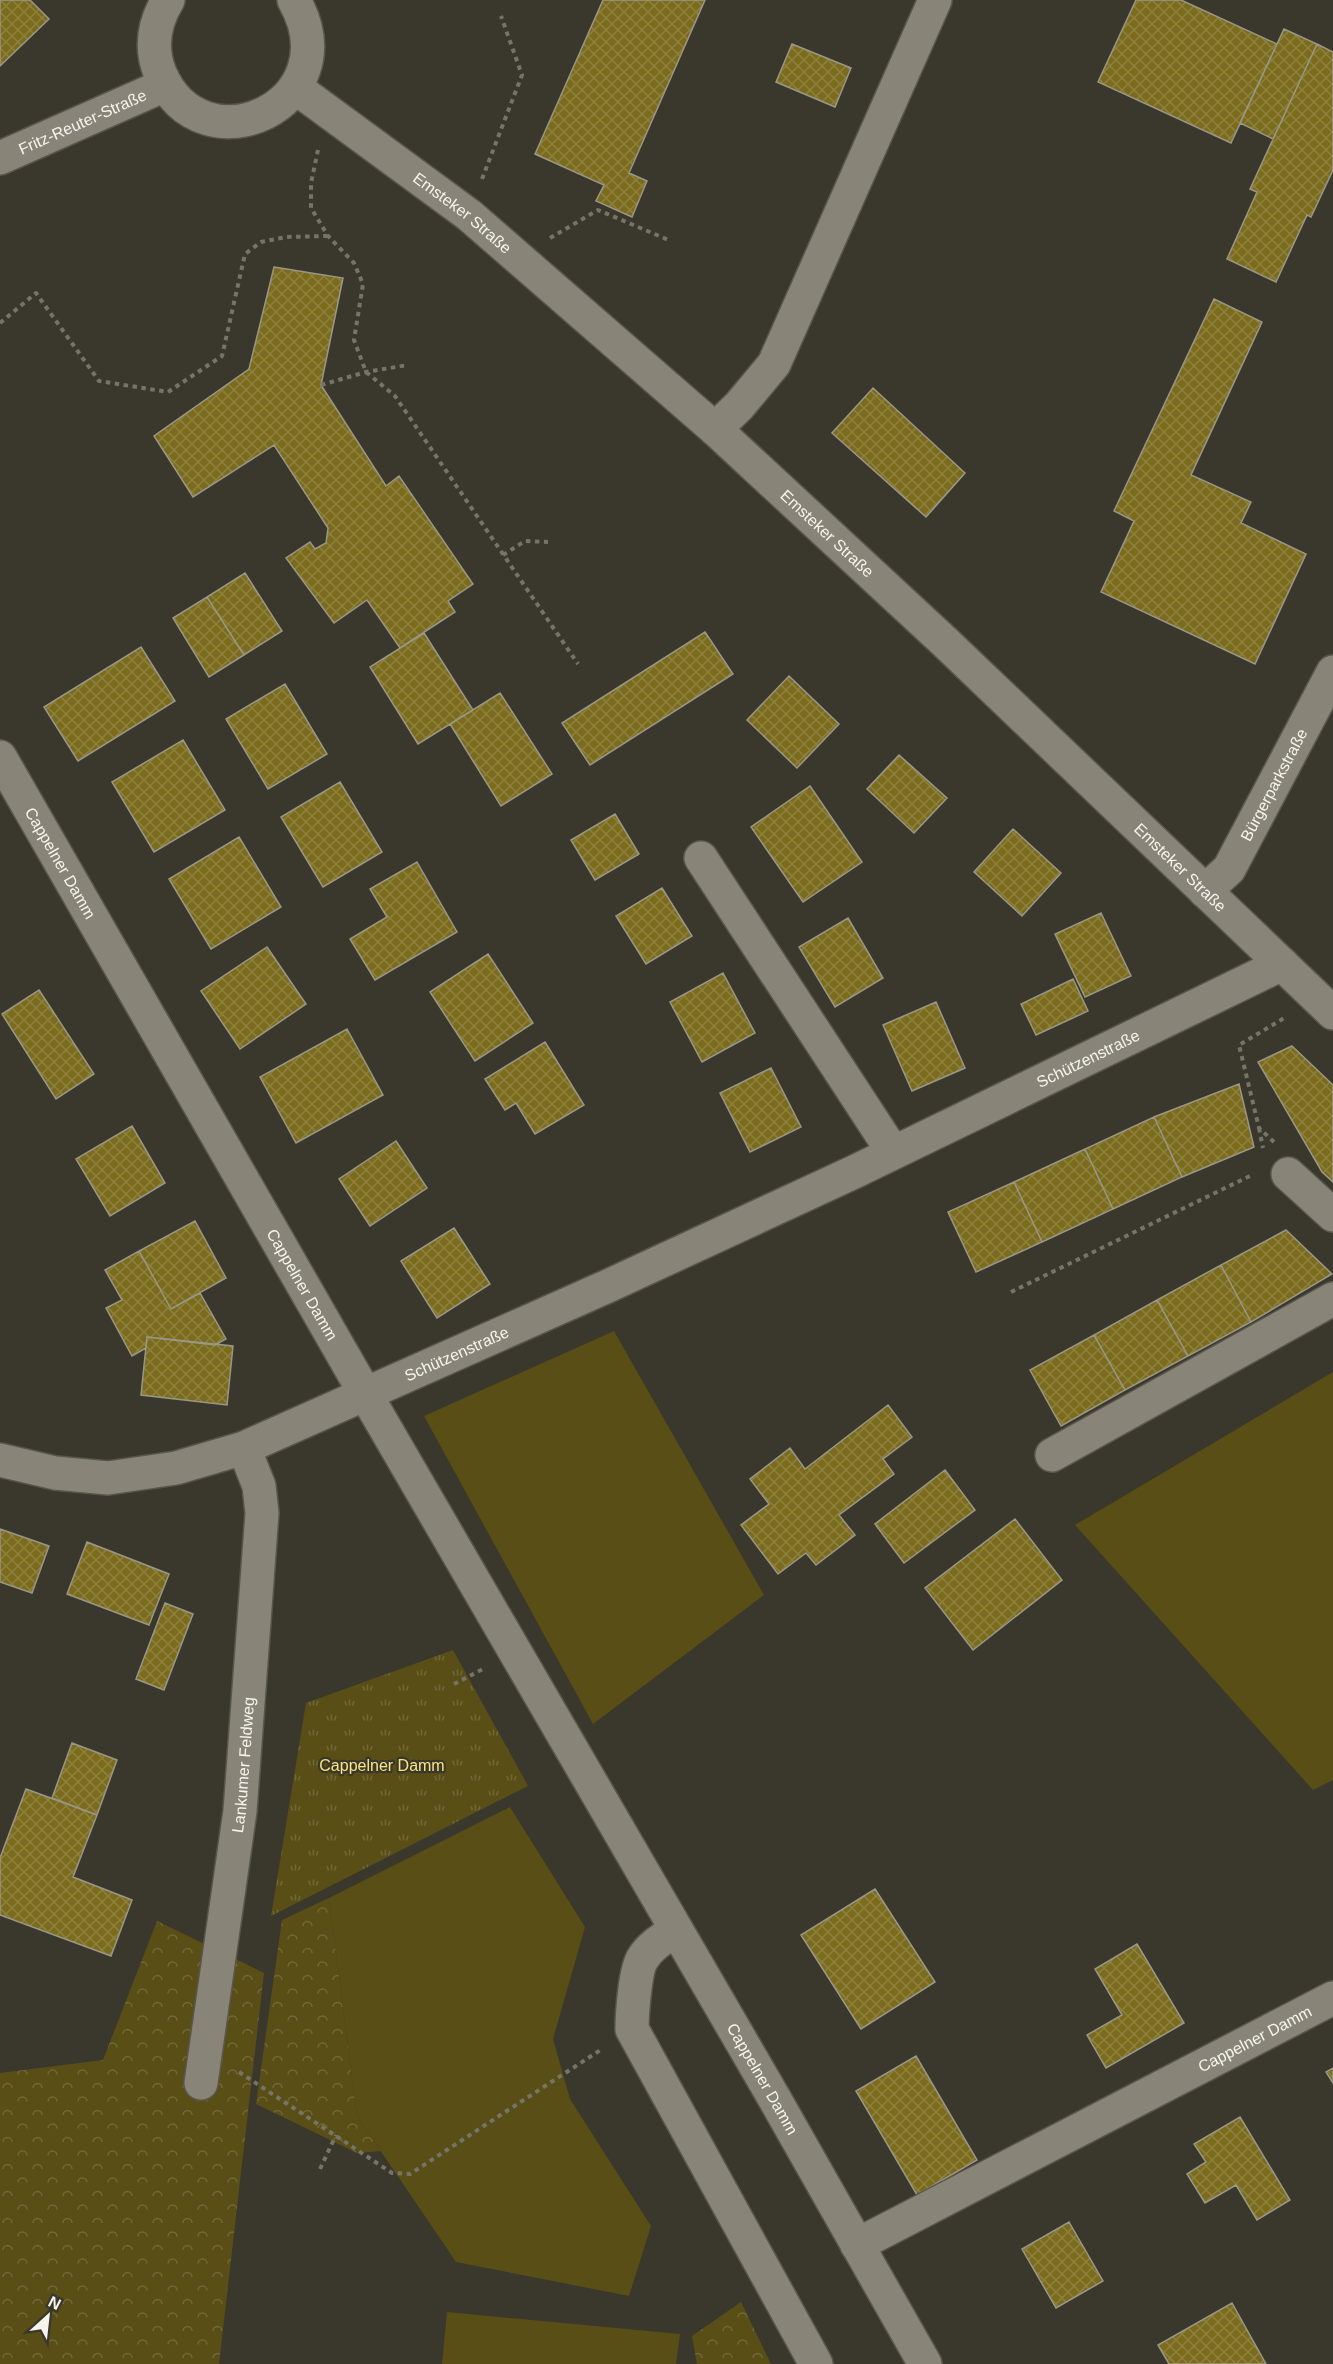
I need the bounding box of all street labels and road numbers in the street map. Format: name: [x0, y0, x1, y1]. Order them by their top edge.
street label: Fritz-Reuter-Straße: [16, 86, 149, 158]
street label: Emsteker Straße: [410, 169, 515, 257]
street label: Emsteker Straße: [777, 487, 877, 581]
street label: Bürgerparkstraße: [1237, 726, 1311, 844]
street label: Cappelner Damm: [22, 804, 99, 922]
street label: Emsteker Straße: [1131, 820, 1230, 915]
street label: Schützenstraße: [1034, 1027, 1142, 1091]
street label: Cappelner Damm: [264, 1226, 341, 1343]
street label: Schützenstraße: [402, 1323, 512, 1384]
street label: Lankumer Feldweg: [229, 1696, 257, 1834]
street label: Cappelner Damm: [1195, 2003, 1314, 2076]
street label: Cappelner Damm: [724, 2020, 801, 2138]

